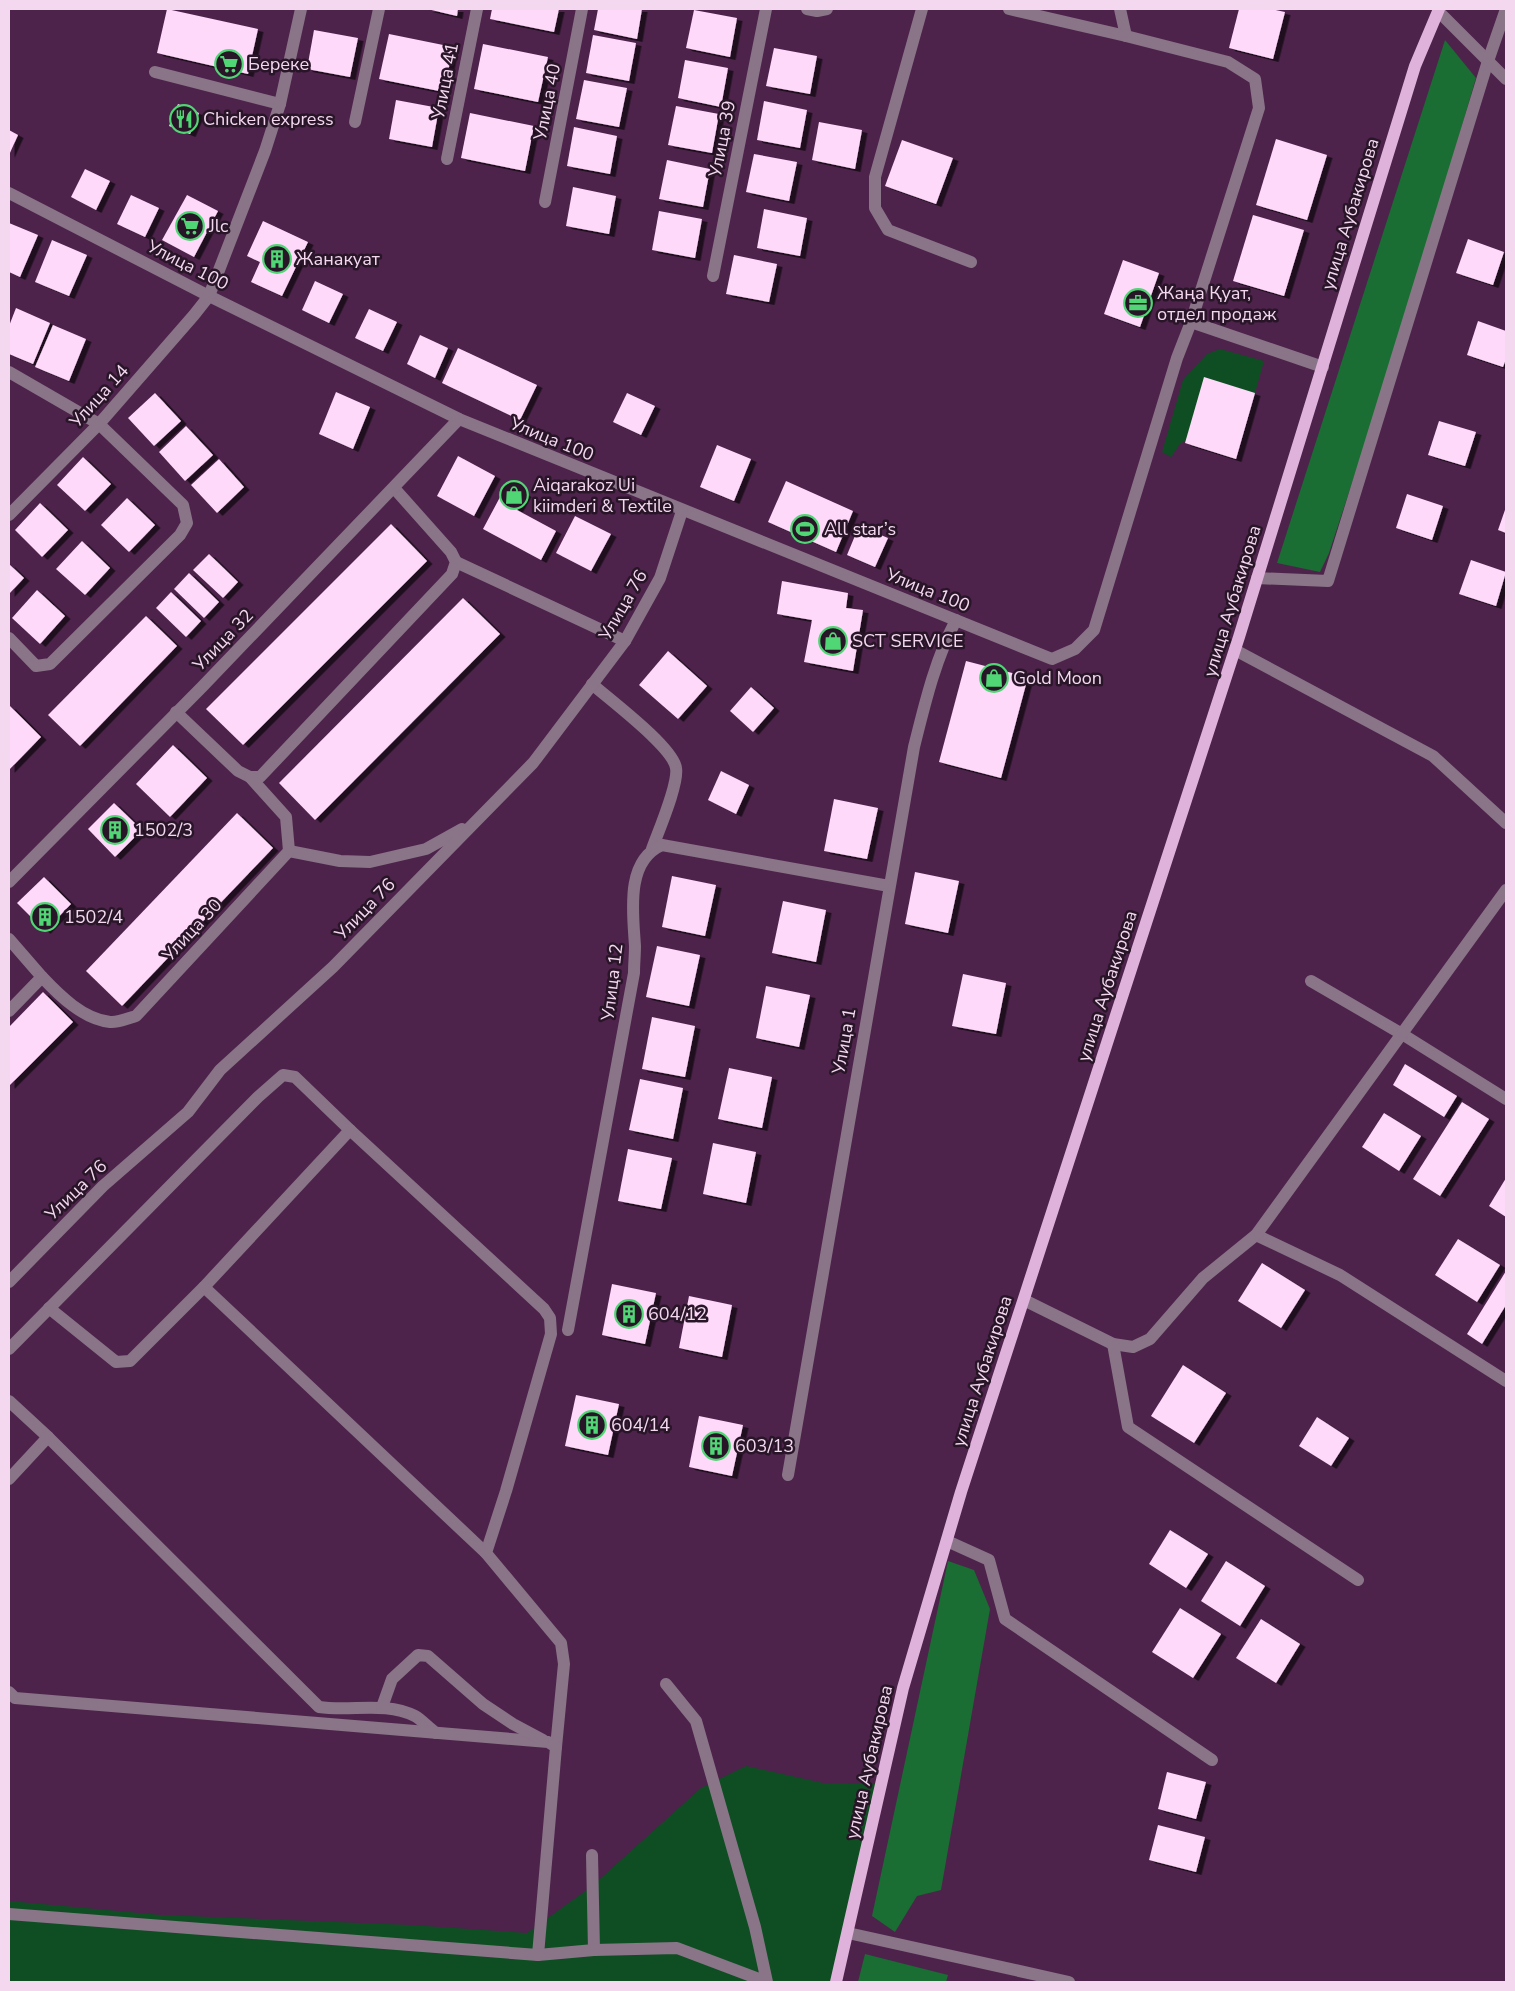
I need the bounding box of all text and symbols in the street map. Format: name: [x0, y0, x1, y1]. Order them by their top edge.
street label: Улица 41: [426, 41, 464, 122]
supermarket icon: Береке: [214, 49, 244, 79]
place label: Береке: [248, 52, 309, 76]
street label: Улица 40: [528, 62, 566, 143]
street label: Улица 39: [703, 99, 741, 180]
restaurant icon: Chicken express: [169, 104, 199, 134]
place label: Chicken express: [203, 107, 334, 131]
street label: улица Аубакирова: [1316, 135, 1384, 293]
supermarket icon: Jlc: [175, 211, 205, 241]
place label: Jlc: [208, 214, 228, 238]
street label: Улица 100: [142, 234, 233, 296]
building icon: Жанакуат: [262, 244, 292, 274]
place label: Жанакуат: [296, 247, 380, 271]
place label: Жаңа Қуат, отдел продаж: [1157, 281, 1277, 326]
office icon: Жаңа Қуат, отдел продаж: [1123, 288, 1153, 318]
street label: Улица 14: [63, 359, 134, 434]
street label: Улица 100: [506, 411, 598, 467]
place label: Aiqarakoz Ui kiimderi & Textile: [533, 473, 672, 518]
shop icon: Aiqarakoz Ui kiimderi & Textile: [499, 480, 529, 510]
sports icon: All star’s: [790, 514, 820, 544]
place label: All star’s: [824, 517, 896, 541]
street label: улица Аубакирова: [1198, 522, 1266, 680]
street label: Улица 100: [882, 562, 974, 618]
street label: Улица 76: [593, 565, 653, 645]
street label: Улица 32: [187, 604, 259, 677]
shop icon: SCT SERVICE: [818, 626, 848, 656]
place label: SCT SERVICE: [852, 629, 963, 653]
shop icon: Gold Moon: [979, 663, 1009, 693]
place label: Gold Moon: [1013, 666, 1102, 690]
building icon: 1502/3: [100, 815, 130, 845]
place label: 1502/3: [134, 818, 193, 842]
street label: Улица 76: [329, 873, 401, 946]
street label: Улица 30: [156, 893, 227, 967]
building icon: 1502/4: [30, 902, 60, 932]
place label: 1502/4: [64, 905, 123, 929]
street label: улица Аубакирова: [1071, 908, 1143, 1064]
street label: Улица 12: [595, 942, 629, 1023]
street label: Улица 1: [826, 1006, 862, 1077]
street label: Улица 76: [39, 1154, 112, 1226]
street label: улица Аубакирова: [946, 1293, 1018, 1449]
building icon: 604/12: [614, 1299, 644, 1329]
place label: 604/12: [648, 1302, 707, 1326]
building icon: 604/14: [577, 1410, 607, 1440]
place label: 604/14: [611, 1413, 670, 1437]
building icon: 603/13: [701, 1431, 731, 1461]
place label: 603/13: [735, 1434, 794, 1458]
street label: улица Аубакирова: [840, 1683, 898, 1841]

